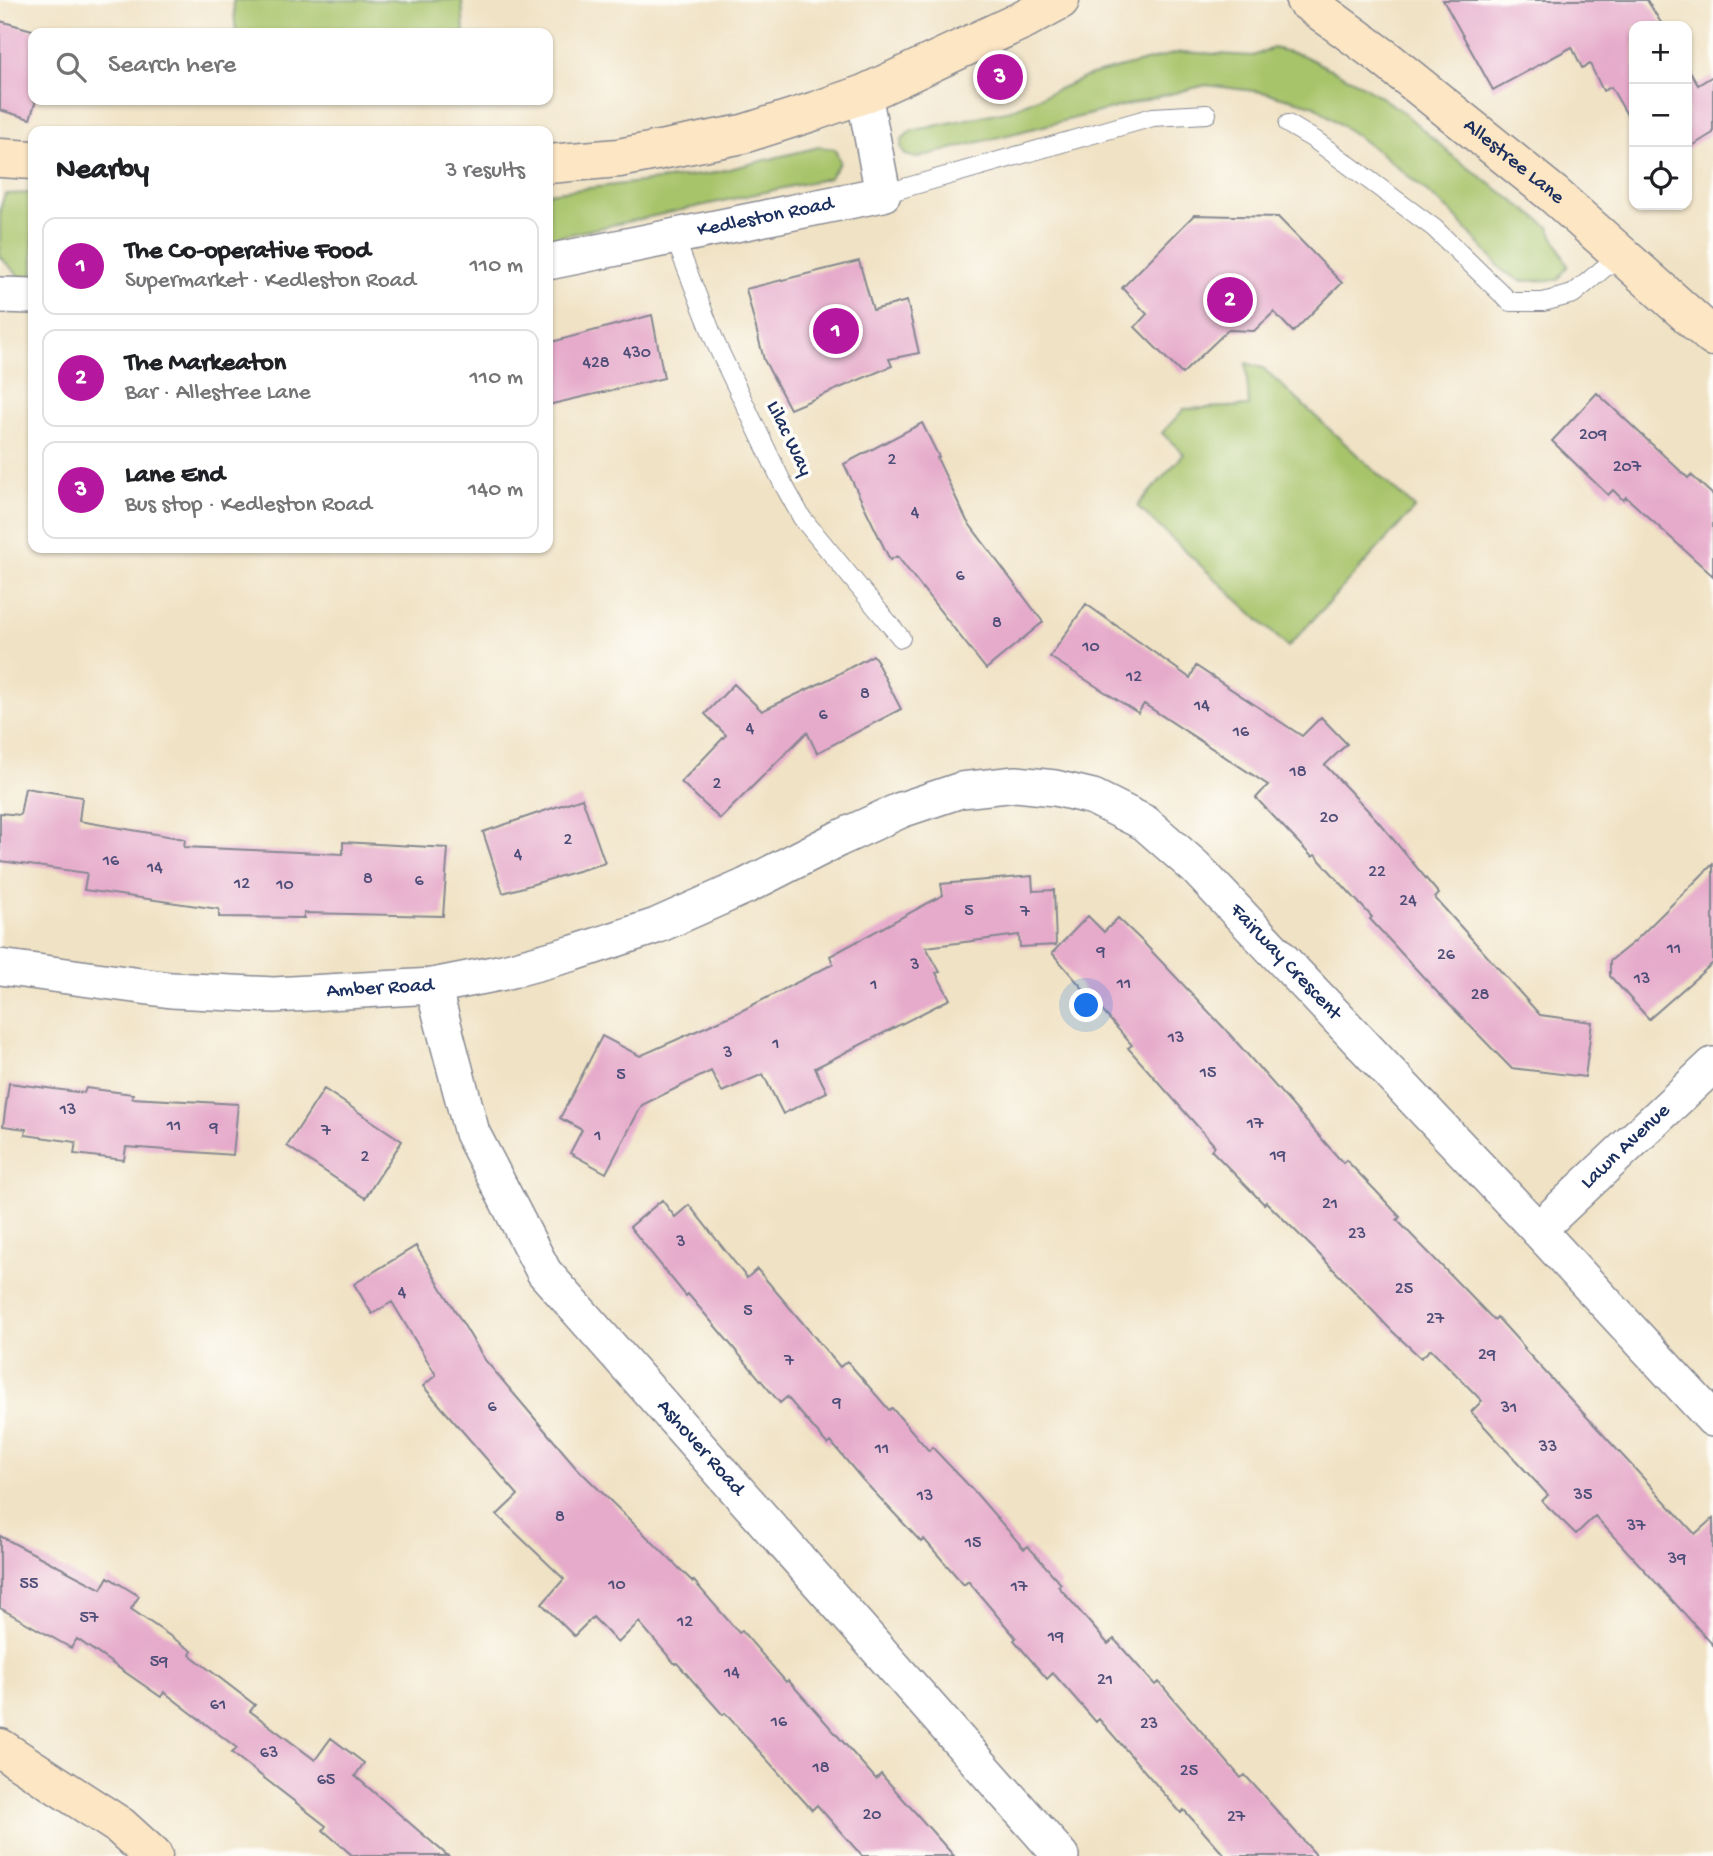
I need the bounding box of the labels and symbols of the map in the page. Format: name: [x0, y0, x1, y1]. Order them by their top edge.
pin: 3: [977, 51, 1023, 103]
street label: Allestree Lane: [1458, 114, 1570, 211]
street label: Kedleston Road: [695, 191, 837, 244]
pin: 2: [1207, 274, 1253, 326]
pin: 1: [813, 305, 859, 357]
house number: 430: [623, 343, 651, 364]
house number: 428: [582, 353, 610, 374]
street label: Lilac Way: [759, 397, 817, 481]
house number: 209: [1579, 425, 1607, 446]
house number: 2: [888, 450, 897, 471]
house number: 207: [1613, 457, 1642, 478]
house number: 4: [911, 503, 920, 524]
house number: 6: [955, 566, 965, 587]
house number: 8: [992, 613, 1002, 634]
house number: 10: [1081, 637, 1100, 658]
house number: 12: [1125, 667, 1142, 688]
house number: 8: [860, 684, 870, 705]
house number: 14: [1193, 696, 1210, 717]
house number: 6: [818, 705, 828, 726]
house number: 4: [746, 719, 755, 740]
house number: 16: [1232, 722, 1250, 743]
house number: 18: [1288, 762, 1307, 783]
house number: 2: [713, 774, 722, 795]
house number: 20: [1319, 808, 1339, 829]
house number: 2: [564, 830, 573, 851]
house number: 4: [514, 845, 523, 866]
house number: 16: [102, 851, 120, 872]
house number: 14: [146, 858, 163, 879]
house number: 22: [1368, 862, 1386, 883]
house number: 8: [363, 869, 373, 890]
house number: 6: [414, 871, 424, 892]
house number: 12: [233, 874, 250, 895]
house number: 10: [275, 875, 294, 896]
house number: 24: [1399, 891, 1417, 912]
street label: Fairway Crescent: [1223, 898, 1348, 1028]
house number: 5: [964, 901, 974, 922]
house number: 7: [1019, 902, 1030, 923]
house number: 11: [1666, 939, 1681, 960]
house number: 9: [1095, 942, 1106, 963]
house number: 26: [1437, 945, 1456, 966]
house number: 3: [909, 955, 920, 976]
house number: 13: [1633, 969, 1650, 990]
street label: Amber Road: [326, 973, 436, 1005]
house number: 11: [1116, 974, 1131, 995]
house number: 1: [869, 975, 878, 996]
house number: 28: [1471, 985, 1489, 1006]
your location: [1069, 988, 1103, 1022]
house number: 13: [1167, 1028, 1184, 1049]
house number: 1: [771, 1034, 780, 1055]
house number: 3: [722, 1043, 733, 1064]
house number: 15: [1199, 1063, 1216, 1084]
house number: 5: [616, 1065, 626, 1086]
street label: Lawn Avenue: [1576, 1098, 1677, 1195]
house number: 13: [59, 1100, 76, 1121]
house number: 17: [1246, 1114, 1264, 1135]
house number: 11: [166, 1116, 181, 1137]
house number: 9: [208, 1118, 219, 1139]
house number: 7: [320, 1121, 331, 1142]
house number: 1: [593, 1126, 602, 1147]
house number: 19: [1269, 1146, 1286, 1167]
house number: 2: [361, 1147, 370, 1168]
house number: 21: [1322, 1194, 1338, 1215]
house number: 23: [1348, 1224, 1366, 1245]
house number: 3: [675, 1232, 686, 1253]
house number: 25: [1395, 1279, 1413, 1300]
house number: 4: [398, 1283, 407, 1304]
house number: 5: [743, 1301, 753, 1322]
house number: 27: [1426, 1309, 1445, 1330]
house number: 29: [1478, 1345, 1496, 1366]
house number: 7: [783, 1351, 794, 1372]
house number: 9: [831, 1393, 842, 1414]
street label: Ashover Road: [651, 1395, 751, 1503]
house number: 6: [487, 1397, 497, 1418]
house number: 31: [1500, 1398, 1517, 1419]
house number: 33: [1538, 1437, 1557, 1458]
house number: 11: [874, 1439, 889, 1460]
house number: 35: [1573, 1485, 1592, 1506]
house number: 13: [916, 1486, 933, 1507]
house number: 8: [555, 1507, 565, 1528]
house number: 37: [1626, 1516, 1646, 1537]
house number: 15: [964, 1533, 981, 1554]
house number: 39: [1667, 1549, 1686, 1570]
house number: 55: [20, 1574, 38, 1595]
house number: 10: [607, 1575, 626, 1596]
house number: 17: [1010, 1577, 1028, 1598]
house number: 57: [80, 1608, 99, 1629]
house number: 12: [676, 1612, 693, 1633]
house number: 19: [1047, 1627, 1064, 1648]
house number: 59: [150, 1652, 168, 1673]
house number: 14: [723, 1663, 740, 1684]
house number: 21: [1097, 1670, 1113, 1691]
house number: 61: [210, 1695, 226, 1716]
house number: 16: [770, 1712, 788, 1733]
house number: 23: [1140, 1714, 1158, 1735]
house number: 63: [260, 1743, 278, 1764]
house number: 18: [811, 1758, 830, 1779]
house number: 25: [1180, 1761, 1198, 1782]
house number: 65: [317, 1770, 335, 1791]
house number: 20: [862, 1805, 882, 1826]
house number: 27: [1227, 1807, 1246, 1828]

